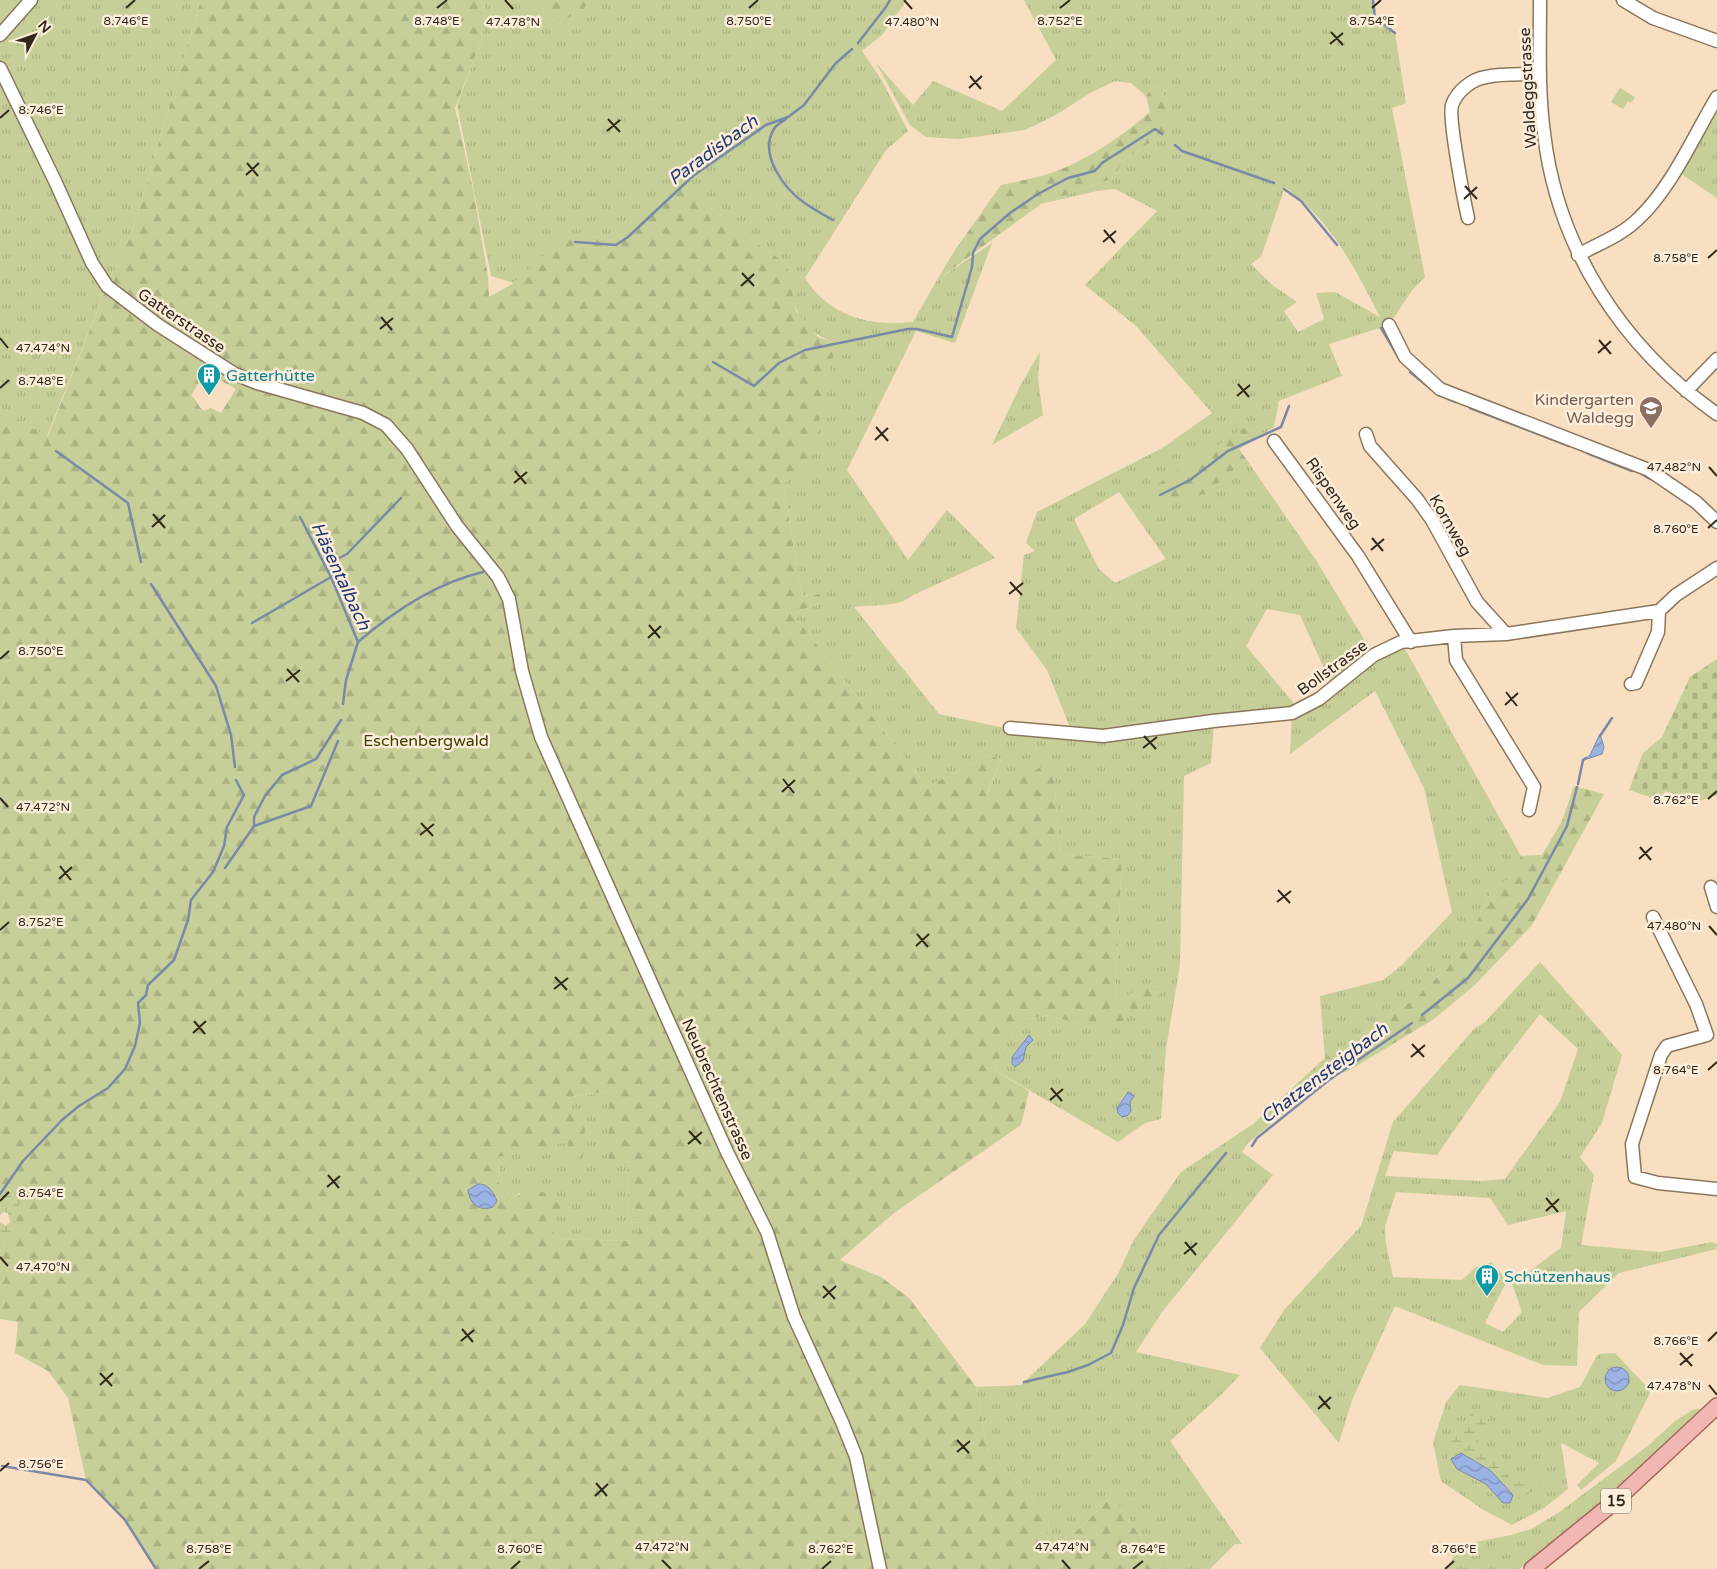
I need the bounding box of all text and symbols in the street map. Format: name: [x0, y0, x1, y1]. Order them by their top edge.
north arrow: [10, 10, 60, 60]
text: 8.746°E: [103, 14, 149, 28]
text: 8.748°E: [414, 14, 460, 28]
text: 8.750°E: [726, 14, 772, 28]
text: 8.752°E: [1037, 14, 1083, 28]
text: 8.754°E: [1349, 14, 1395, 28]
text: 47.478°N: [486, 15, 540, 29]
text: 47.480°N: [885, 15, 939, 29]
text: N: [34, 17, 55, 37]
street label: Waldeggstrasse: [1515, 27, 1541, 149]
text: 8.746°E: [18, 103, 64, 117]
water label: Paradisbach: [664, 110, 763, 190]
text: 8.758°E: [1653, 251, 1699, 265]
street label: Gatterstrasse: [134, 284, 229, 357]
text: 47.474°N: [16, 341, 70, 355]
building icon: Gatterhütte: [196, 362, 222, 396]
place label: Gatterhütte: [226, 366, 315, 386]
text: 8.748°E: [18, 374, 64, 388]
place label: Kindergarten Waldegg: [1534, 390, 1634, 428]
school or university icon: Kindergarten Waldegg: [1638, 395, 1664, 429]
street label: Rispenweg: [1301, 454, 1365, 534]
text: 47.482°N: [1647, 460, 1701, 474]
street label: Kornweg: [1425, 491, 1476, 560]
water label: Häsentalbach: [306, 518, 376, 635]
text: 8.760°E: [1653, 522, 1699, 536]
street label: Bollstrasse: [1294, 636, 1372, 700]
text: 8.750°E: [18, 644, 64, 658]
park label: Eschenbergwald: [363, 731, 489, 751]
text: 8.762°E: [1653, 793, 1699, 807]
text: 47.472°N: [16, 800, 70, 814]
text: 8.752°E: [18, 915, 64, 929]
text: 47.480°N: [1647, 919, 1701, 933]
street label: Neubrechtenstrasse: [677, 1016, 757, 1163]
water label: Chatzensteigbach: [1256, 1017, 1393, 1128]
text: 8.764°E: [1653, 1063, 1699, 1077]
text: 8.754°E: [18, 1186, 64, 1200]
text: 47.470°N: [16, 1260, 70, 1274]
building icon: Schützenhaus: [1474, 1263, 1500, 1297]
place label: Schützenhaus: [1504, 1267, 1611, 1287]
text: 8.766°E: [1653, 1334, 1699, 1348]
text: 47.478°N: [1647, 1379, 1701, 1393]
text: 8.756°E: [18, 1457, 64, 1471]
road number: 15: [1601, 1488, 1631, 1514]
text: 47.472°N: [635, 1540, 689, 1554]
text: 47.474°N: [1035, 1540, 1089, 1554]
text: 8.758°E: [186, 1542, 232, 1556]
text: 8.760°E: [497, 1542, 543, 1556]
text: 8.762°E: [808, 1542, 854, 1556]
text: 8.764°E: [1120, 1542, 1166, 1556]
text: 8.766°E: [1431, 1542, 1477, 1556]

